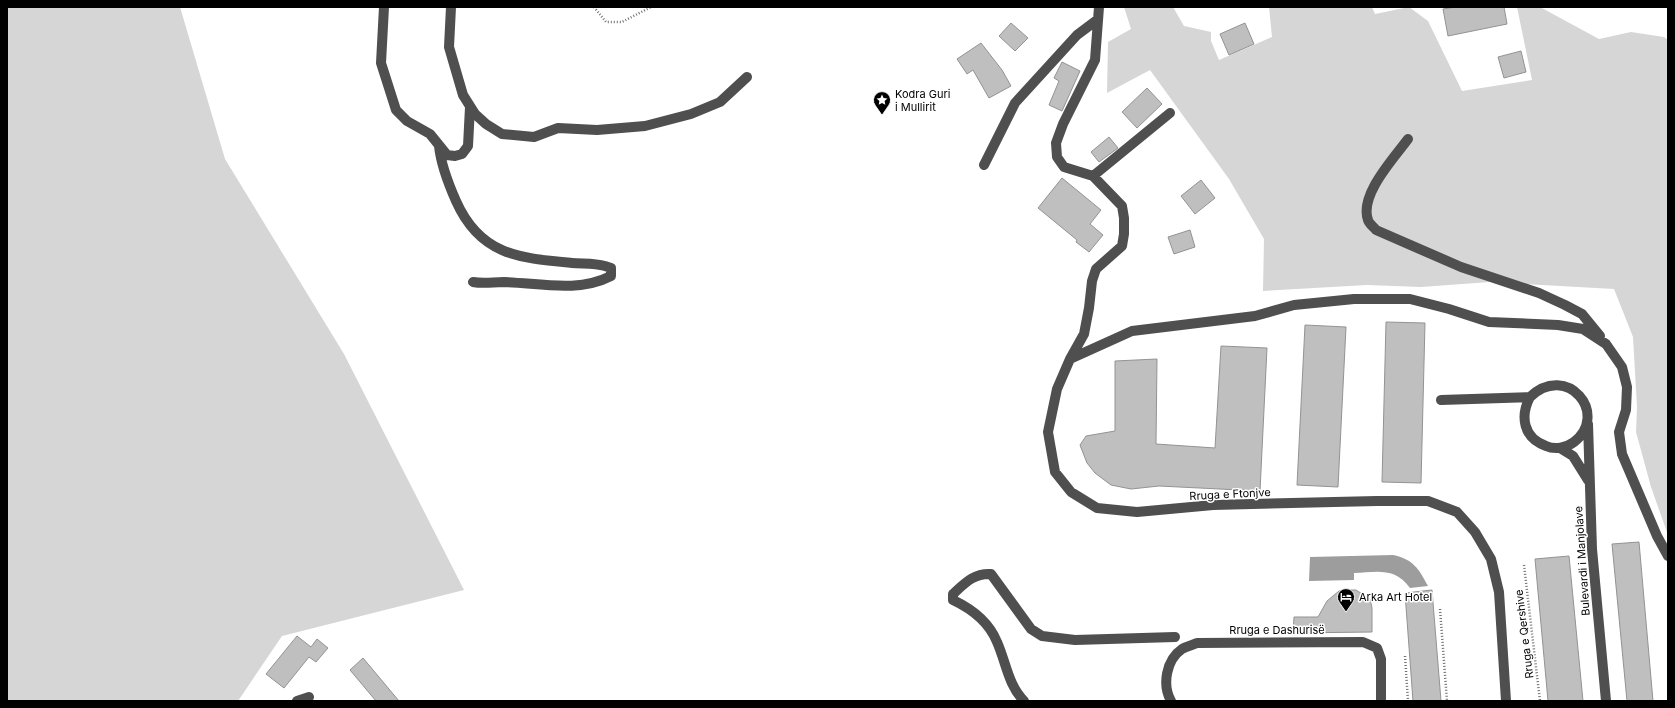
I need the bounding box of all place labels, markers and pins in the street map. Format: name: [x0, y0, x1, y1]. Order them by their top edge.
place label: Kodra Guri i Mullirit: [895, 87, 950, 114]
place icon: Kodra Guri i Mullirit: [872, 90, 892, 115]
hotel icon: Arka Art Hotel: [1336, 587, 1356, 612]
place label: Arka Art Hotel: [1359, 590, 1432, 604]

